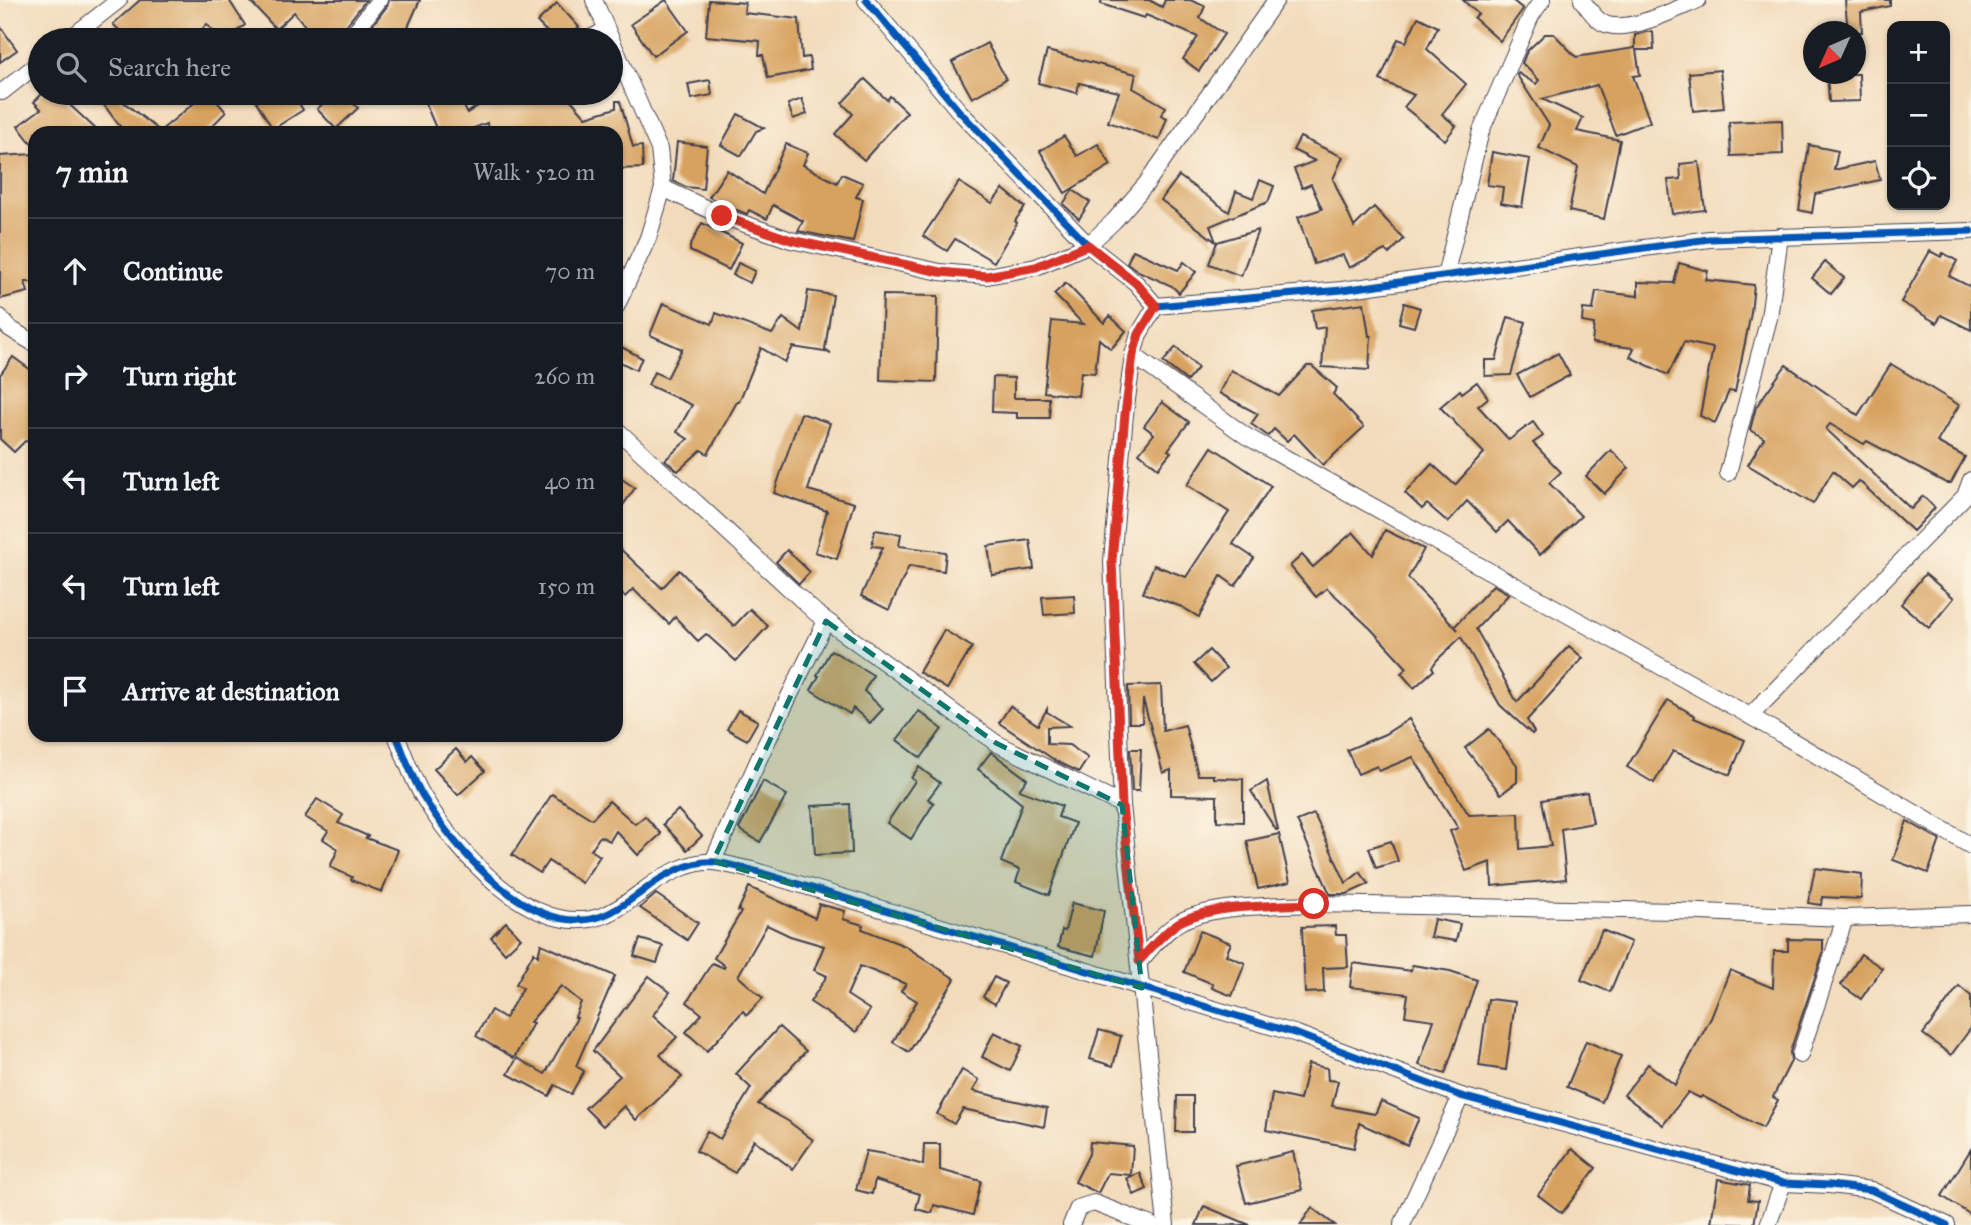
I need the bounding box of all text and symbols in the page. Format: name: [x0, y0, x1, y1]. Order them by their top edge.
north arrow: [1803, 21, 1866, 84]
map controls: [1887, 21, 1950, 210]
button: +: [1887, 21, 1950, 84]
search box: [28, 28, 623, 105]
icon: search: [52, 48, 90, 86]
text: Search here: [108, 51, 231, 83]
button: −: [1887, 84, 1950, 147]
button: locate: [1887, 147, 1950, 210]
text: 7 min: [56, 154, 128, 190]
text: Walk · 520 m: [473, 158, 595, 186]
route end: [706, 200, 737, 231]
icon: ahead: [56, 252, 94, 290]
text: Continue: [123, 255, 223, 287]
text: 70 m: [545, 257, 595, 285]
icon: right: [56, 357, 94, 395]
text: Turn right: [123, 360, 236, 392]
text: 260 m: [534, 362, 595, 390]
icon: left: [56, 462, 94, 500]
text: Turn left: [123, 465, 219, 497]
text: 40 m: [545, 467, 595, 495]
icon: left: [56, 567, 94, 605]
text: Turn left: [123, 570, 219, 602]
text: 150 m: [538, 572, 595, 600]
icon: arrive: [56, 672, 94, 710]
text: Arrive at destination: [123, 675, 340, 707]
route start: [1298, 888, 1329, 919]

